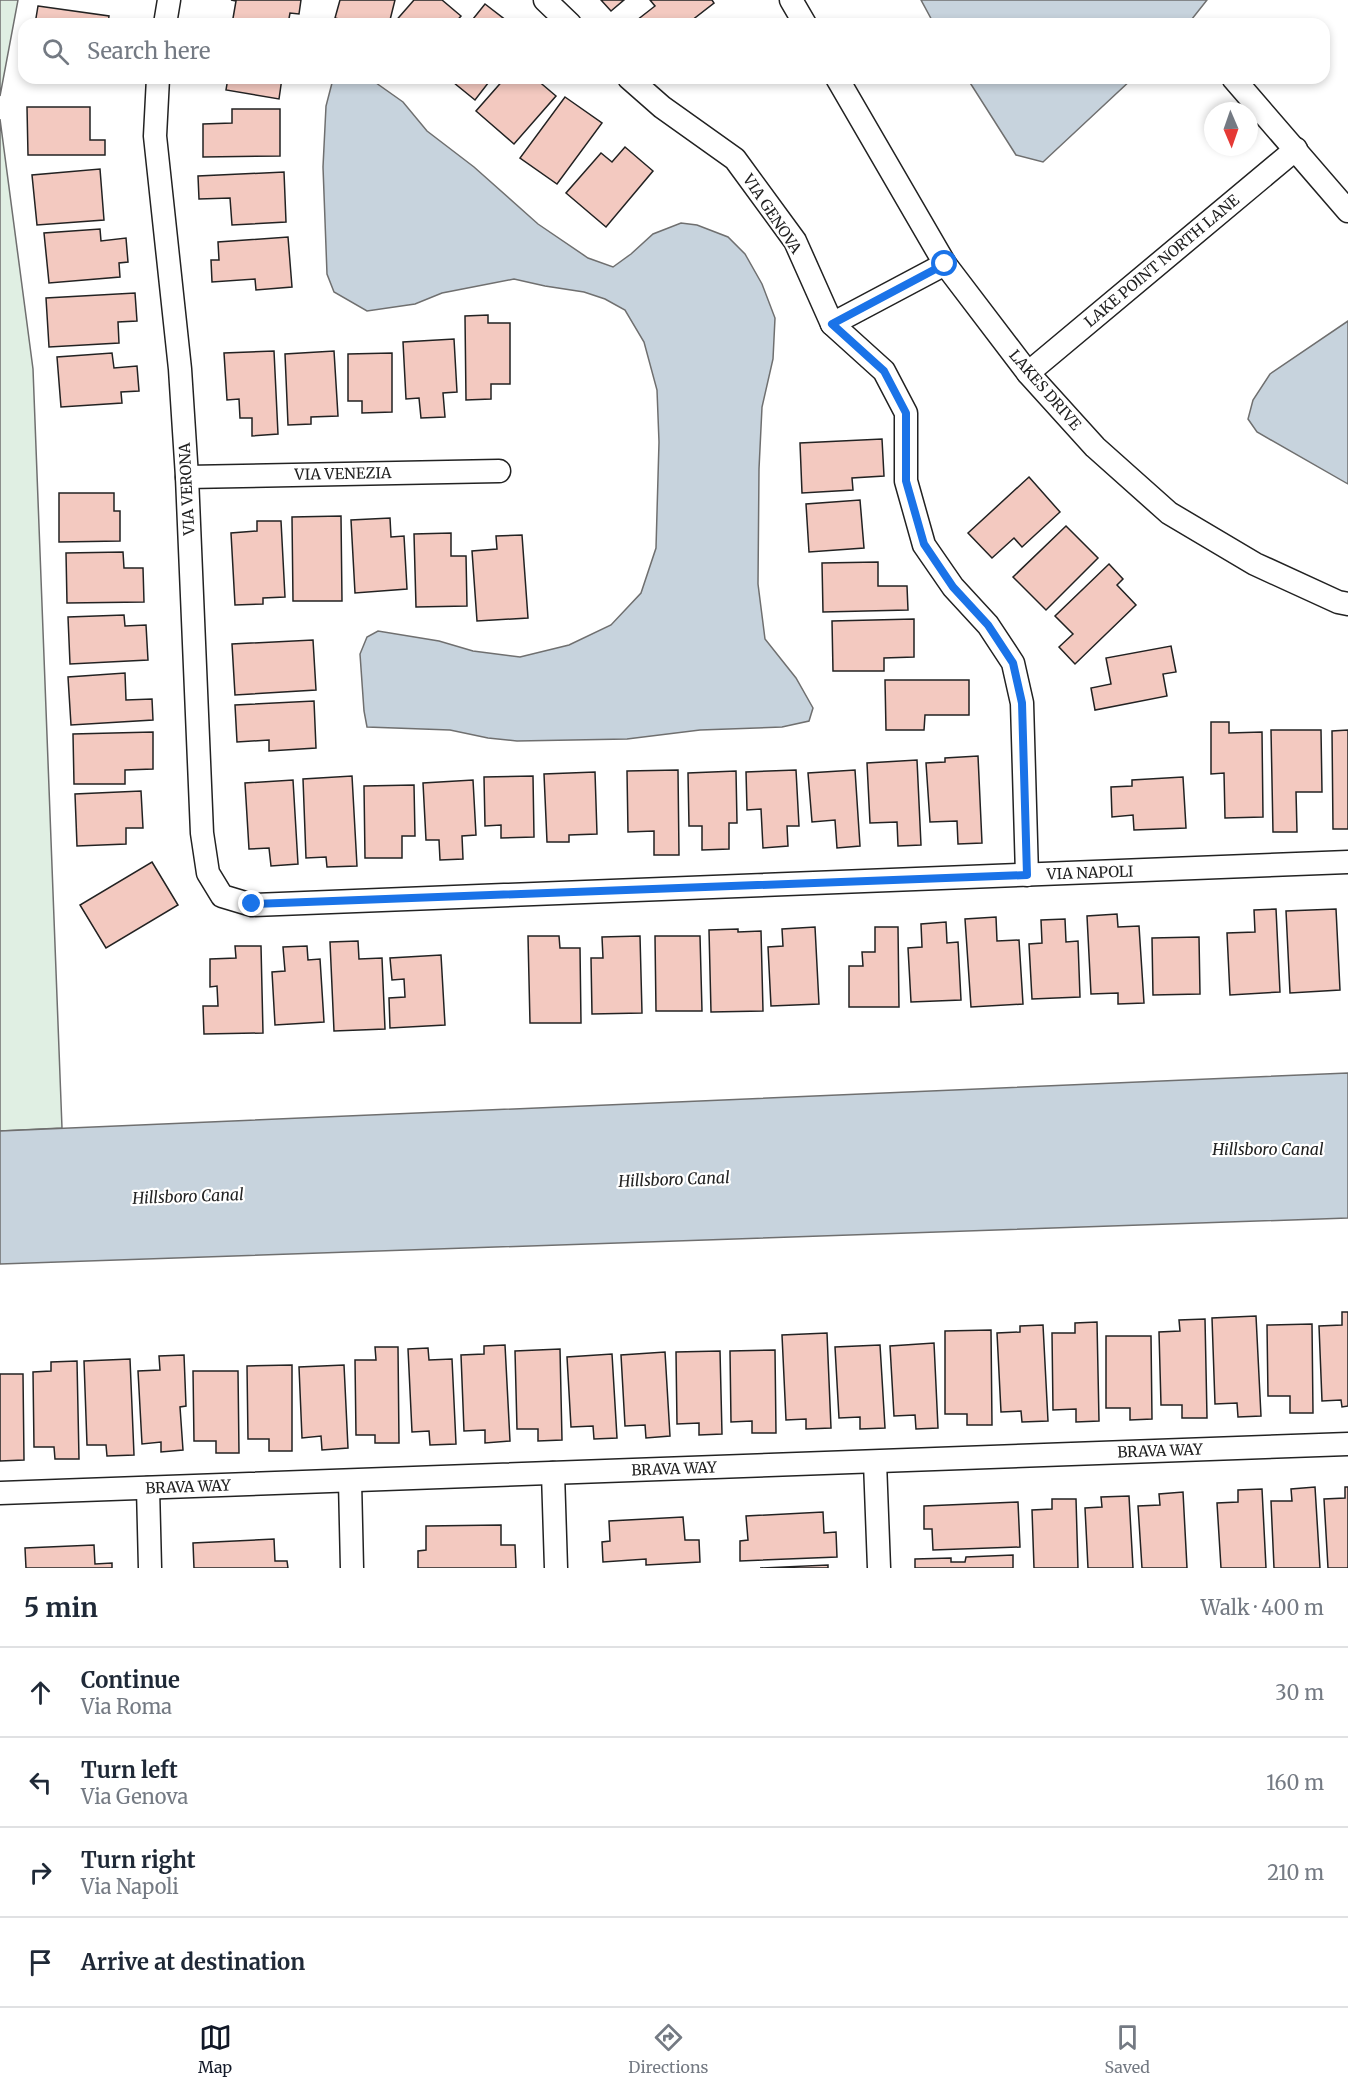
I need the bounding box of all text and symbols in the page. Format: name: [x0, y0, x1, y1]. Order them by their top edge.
search box: [18, 18, 1330, 84]
icon: search: [39, 35, 72, 68]
text: Search here: [87, 37, 210, 65]
north arrow: [1204, 102, 1258, 156]
street label: VIA GENOVA: [738, 170, 806, 257]
street label: LAKE POINT NORTH LANE: [1080, 190, 1243, 331]
route start: [931, 250, 957, 276]
street label: LAKES DRIVE: [1005, 346, 1086, 434]
street label: VIA VERONA: [175, 442, 198, 537]
street label: VIA VENEZIA: [293, 463, 392, 484]
street label: VIA NAPOLI: [1045, 861, 1134, 884]
route end: [238, 890, 264, 916]
water label: Hillsboro Canal: [1211, 1139, 1324, 1159]
water label: Hillsboro Canal: [617, 1167, 730, 1191]
water label: Hillsboro Canal: [131, 1184, 244, 1208]
street label: BRAVA WAY: [1117, 1440, 1203, 1461]
street label: BRAVA WAY: [631, 1458, 717, 1479]
street label: BRAVA WAY: [145, 1476, 231, 1497]
text: 5 min: [24, 1591, 98, 1624]
text: Walk · 400 m: [1201, 1595, 1324, 1620]
text: Continue: [81, 1666, 180, 1694]
icon: ahead: [24, 1676, 57, 1709]
text: 30 m: [1275, 1680, 1324, 1705]
text: Via Roma: [81, 1694, 172, 1719]
text: Turn left: [81, 1756, 178, 1784]
icon: left: [24, 1766, 57, 1799]
text: 160 m: [1266, 1770, 1324, 1795]
text: Via Genova: [81, 1784, 188, 1809]
text: Turn right: [81, 1846, 195, 1874]
icon: right: [24, 1856, 57, 1889]
text: 210 m: [1267, 1860, 1324, 1885]
text: Via Napoli: [81, 1874, 179, 1899]
icon: arrive: [24, 1946, 57, 1979]
text: Arrive at destination: [81, 1948, 305, 1976]
tab: Map: [198, 2021, 232, 2077]
tab: Directions: [628, 2021, 708, 2077]
tab: Saved: [1105, 2021, 1150, 2077]

